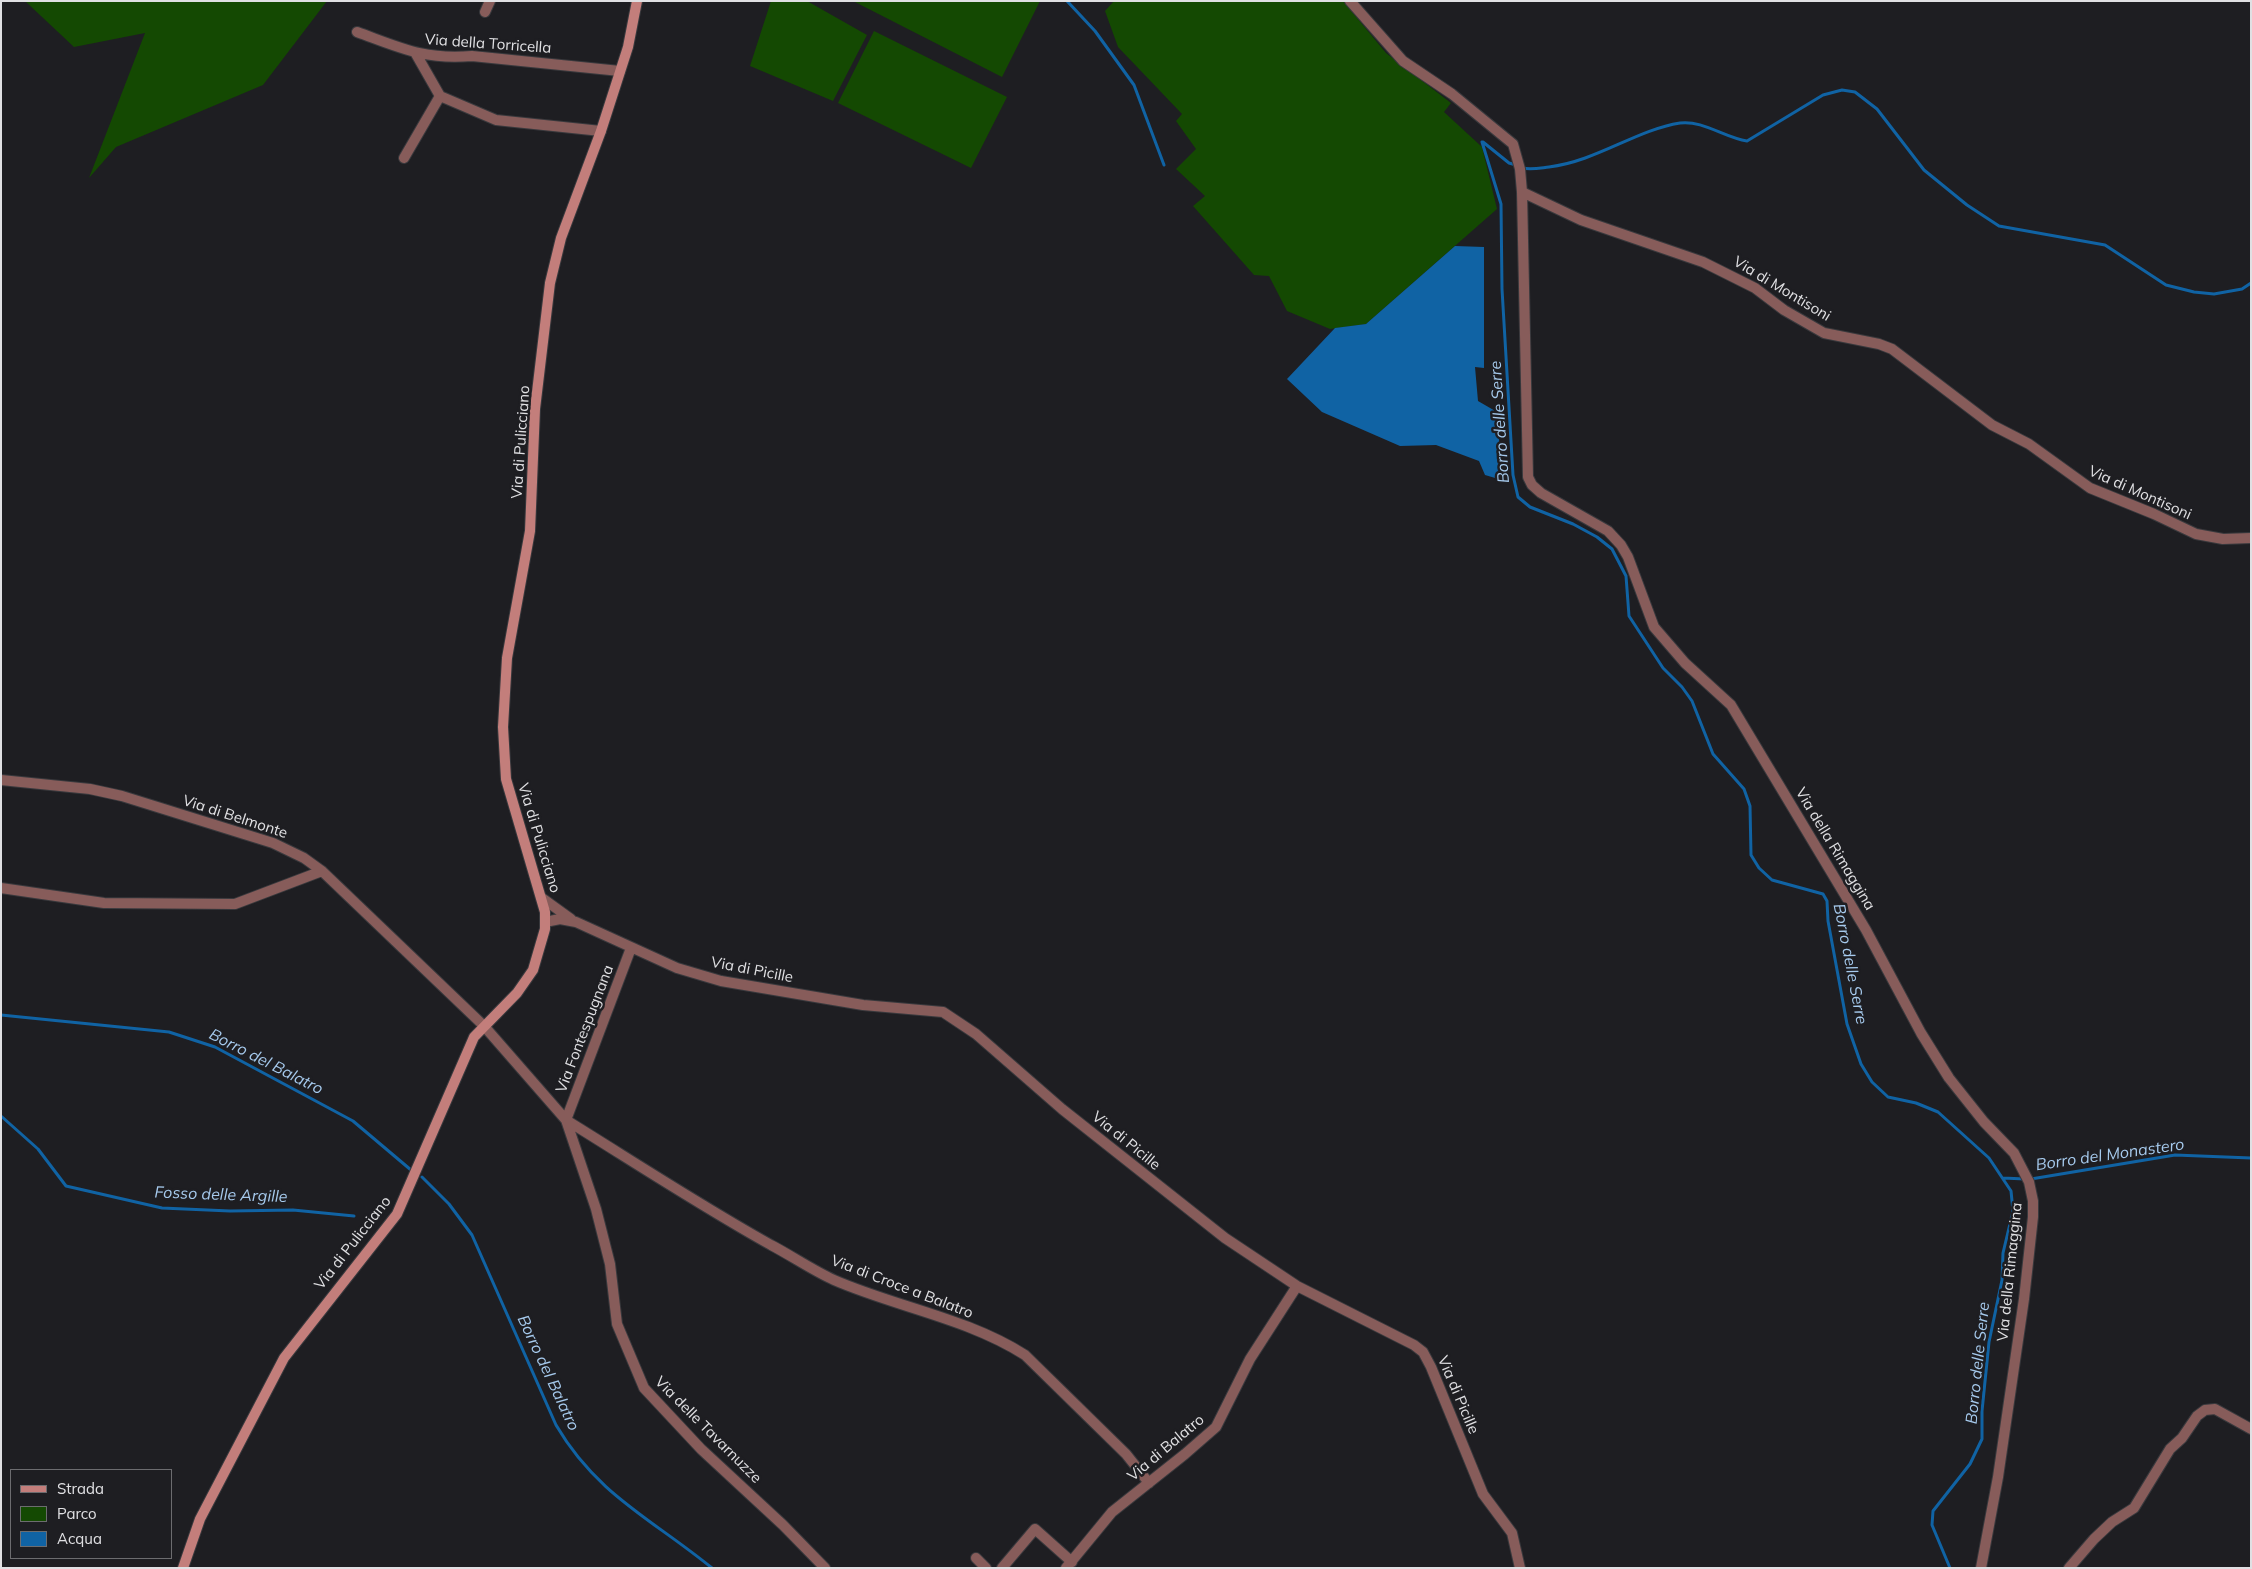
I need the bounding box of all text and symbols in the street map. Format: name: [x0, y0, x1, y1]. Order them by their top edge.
street label: Via della Torricella: [424, 31, 552, 57]
street label: Via di Montisoni: [1730, 253, 1834, 325]
water label: Borro delle Serre: [1486, 360, 1514, 484]
street label: Via di Pulicciano: [508, 385, 534, 499]
street label: Via di Montisoni: [2086, 462, 2194, 524]
street label: Via di Pulicciano: [514, 781, 564, 895]
street label: Via della Rimaggina: [1791, 784, 1879, 914]
street label: Via di Belmonte: [180, 792, 290, 842]
water label: Borro delle Serre: [1829, 902, 1871, 1026]
street label: Via di Picille: [710, 953, 794, 987]
street label: Via Fontespugnana: [552, 963, 618, 1095]
water label: Borro del Balatro: [206, 1025, 326, 1099]
street label: Via di Picille: [1088, 1108, 1164, 1174]
water label: Borro del Monastero: [2034, 1135, 2186, 1175]
water label: Fosso delle Argille: [154, 1183, 288, 1207]
street label: Via di Pulicciano: [311, 1193, 395, 1293]
street label: Via della Rimaggina: [1994, 1202, 2026, 1342]
street label: Via di Croce a Balatro: [828, 1252, 976, 1322]
water label: Borro delle Serre: [1962, 1301, 1994, 1425]
water label: Borro del Balatro: [513, 1312, 583, 1434]
street label: Via di Picille: [1433, 1353, 1483, 1437]
street label: Via delle Tavarnuzze: [651, 1373, 765, 1487]
street label: Via di Balatro: [1124, 1411, 1208, 1485]
legend: [10, 1469, 172, 1559]
text: Strada: [57, 1479, 104, 1498]
text: Parco: [57, 1504, 97, 1523]
text: Acqua: [57, 1529, 102, 1548]

